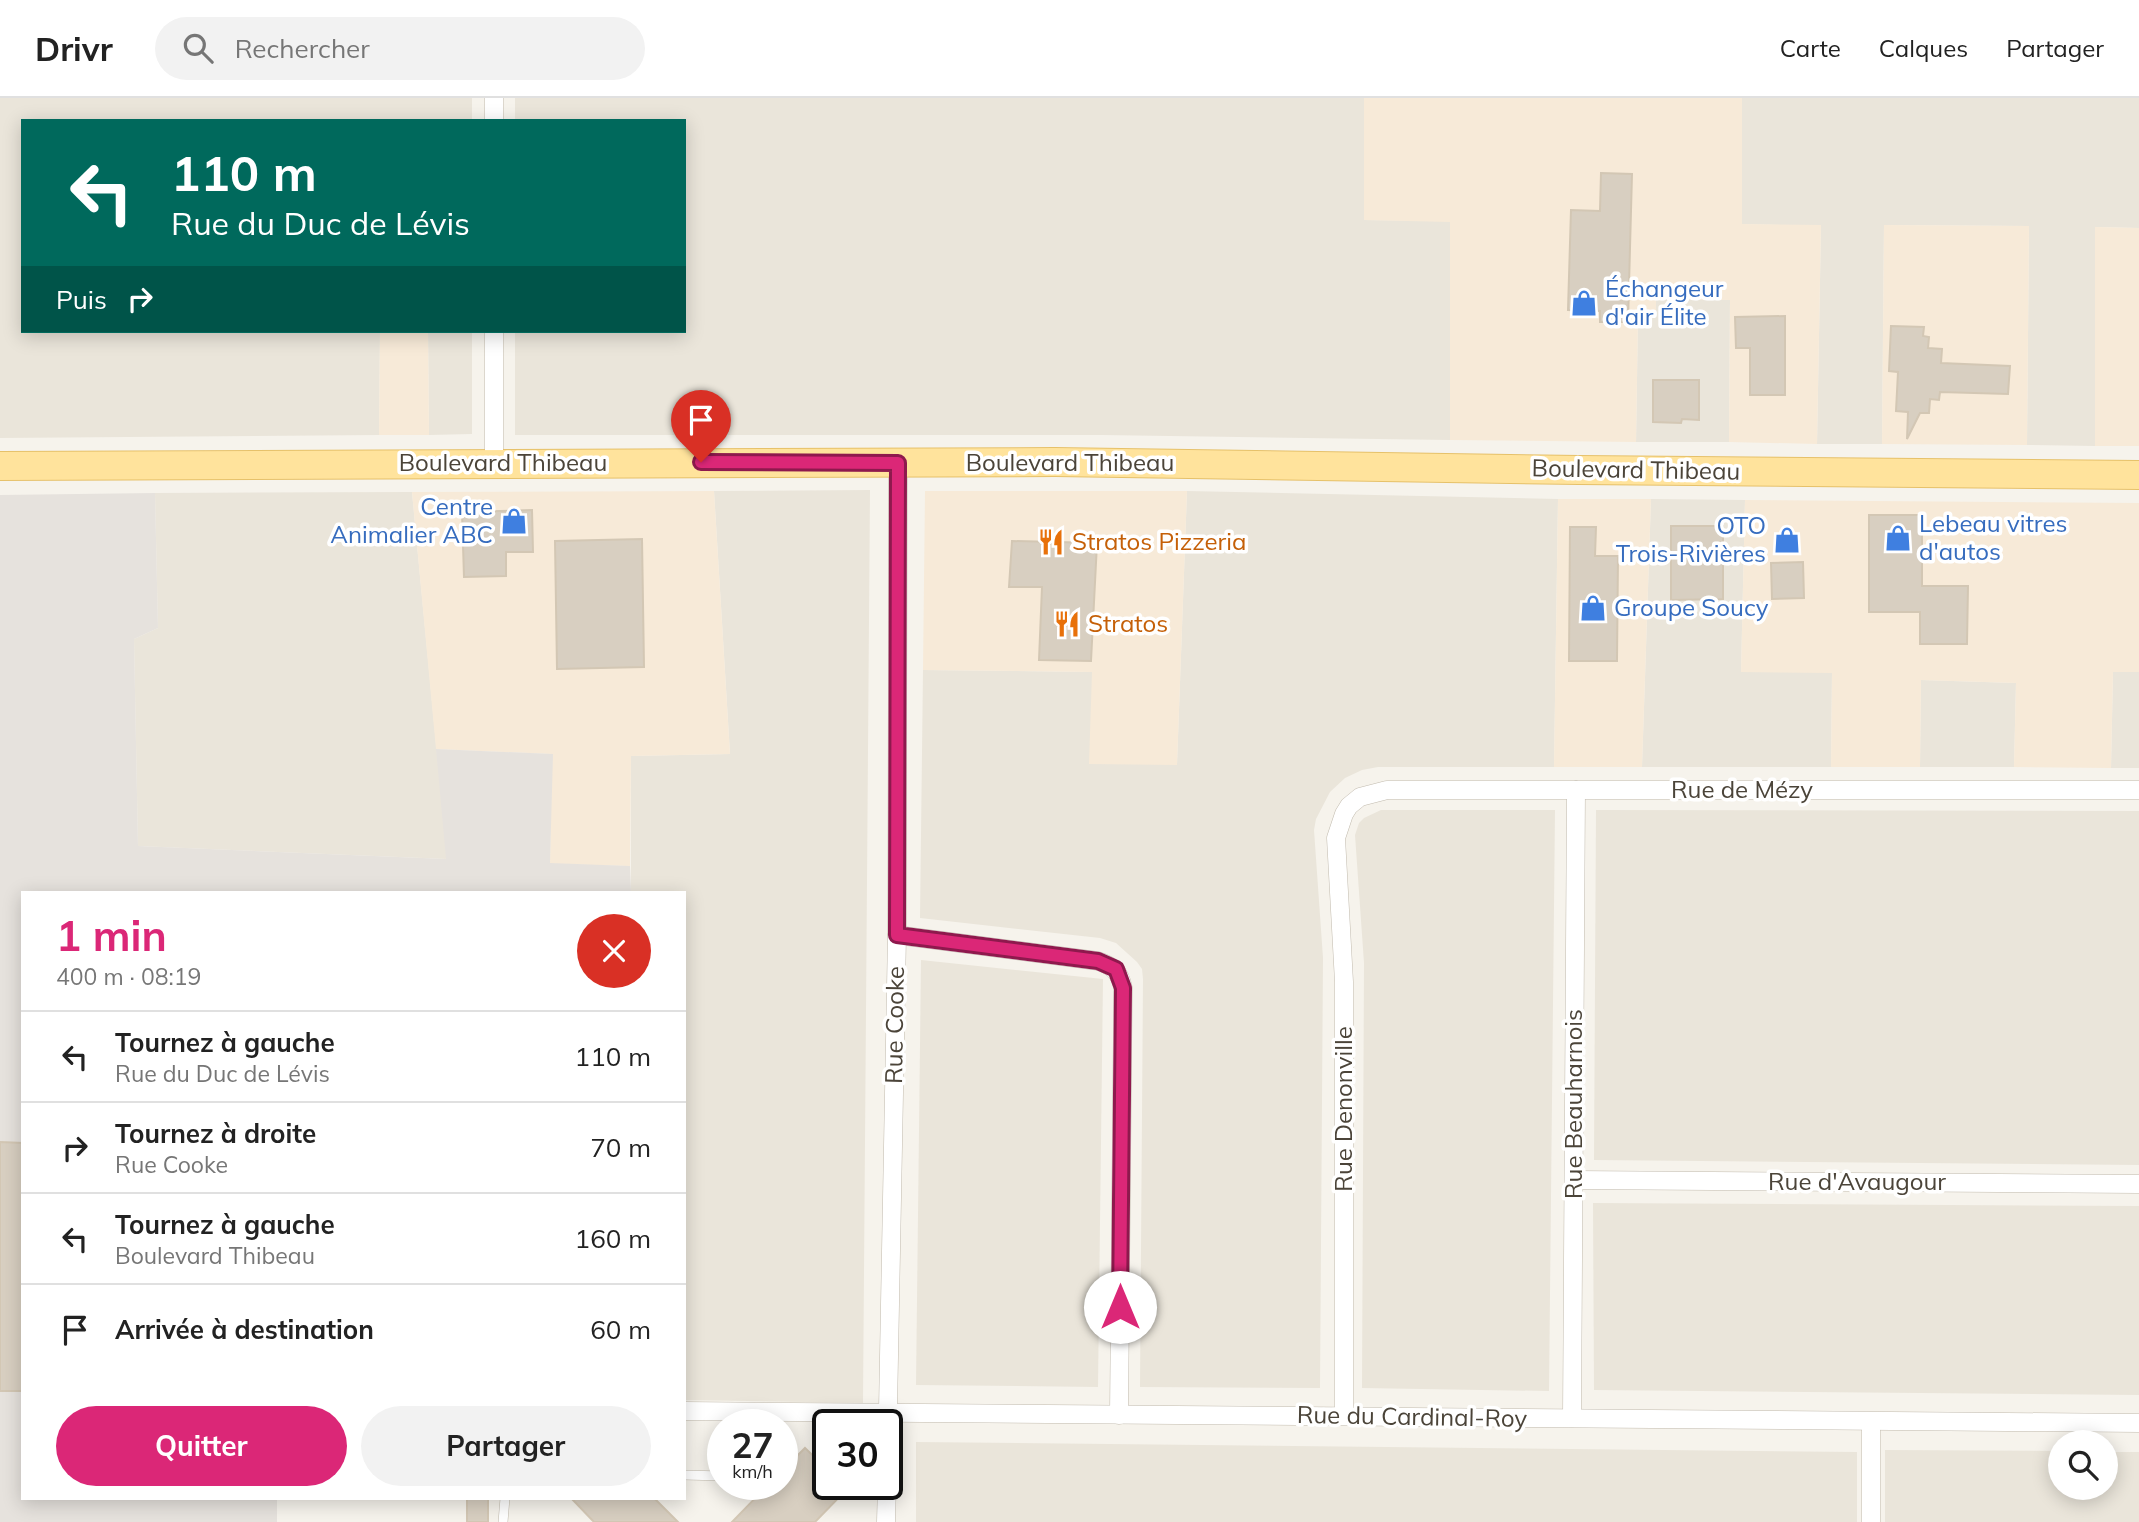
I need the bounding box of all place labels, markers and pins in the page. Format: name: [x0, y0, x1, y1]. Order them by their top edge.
place label: Échangeur d'air Élite: [1605, 273, 1724, 331]
shop icon: Échangeur d'air Élite: [1569, 288, 1599, 318]
pin: [671, 390, 731, 462]
place label: Centre Animalier ABC: [330, 491, 493, 549]
shop icon: Centre Animalier ABC: [499, 506, 529, 536]
place label: Lebeau vitres d'autos: [1919, 508, 2067, 566]
place label: OTO Trois-Rivières: [1616, 510, 1766, 568]
shop icon: Lebeau vitres d'autos: [1883, 523, 1913, 553]
shop icon: OTO Trois-Rivières: [1772, 525, 1802, 555]
place label: Stratos Pizzeria: [1072, 526, 1246, 556]
restaurant icon: Stratos Pizzeria: [1036, 527, 1066, 557]
place label: Groupe Soucy: [1614, 592, 1769, 622]
shop icon: Groupe Soucy: [1578, 593, 1608, 623]
place label: Stratos: [1088, 608, 1168, 638]
restaurant icon: Stratos: [1052, 609, 1082, 639]

